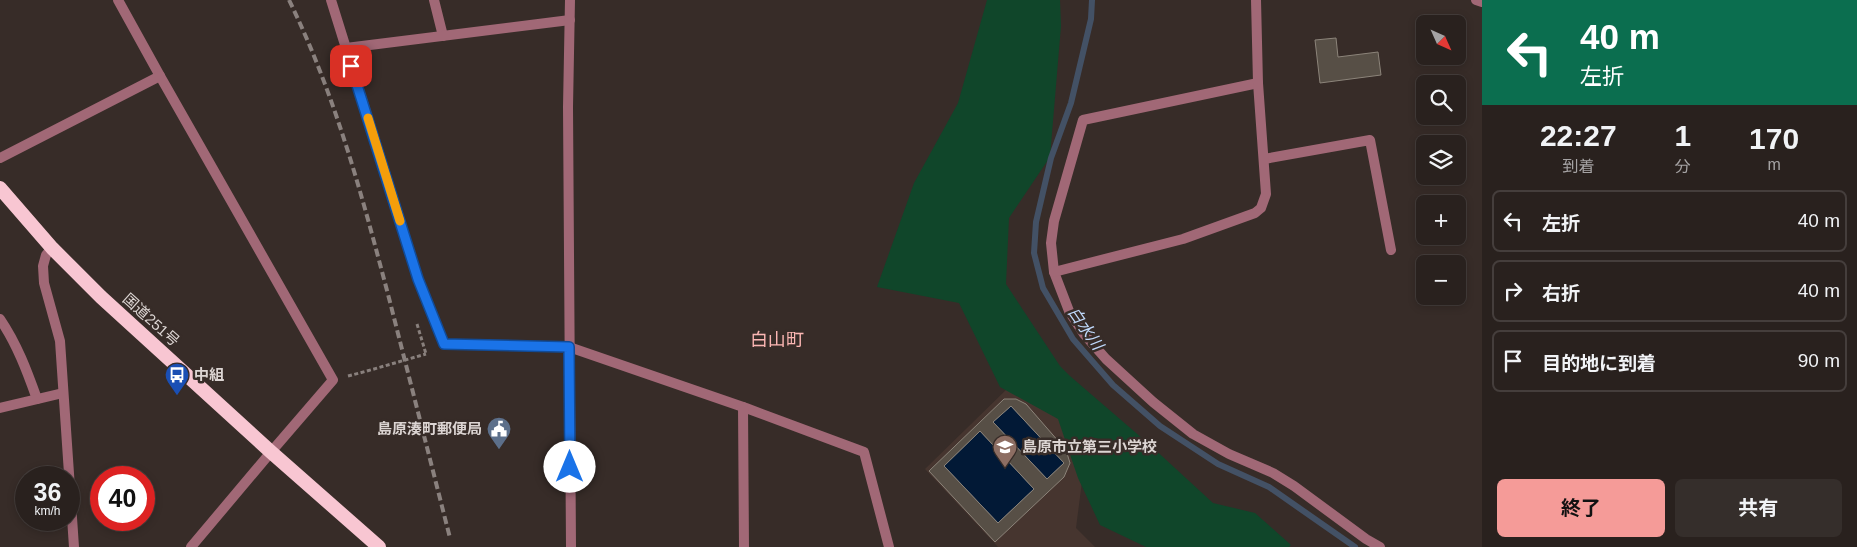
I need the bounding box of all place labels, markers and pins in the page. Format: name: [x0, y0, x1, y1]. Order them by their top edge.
pin: [330, 45, 372, 87]
bus stop icon: 中組: [164, 362, 190, 396]
place label: 中組: [194, 366, 224, 383]
public building icon: 島原湊町郵便局: [486, 416, 512, 450]
place label: 島原湊町郵便局: [377, 420, 482, 437]
school or university icon: 島原市立第三小学校: [992, 434, 1018, 468]
place label: 島原市立第三小学校: [1022, 438, 1157, 455]

